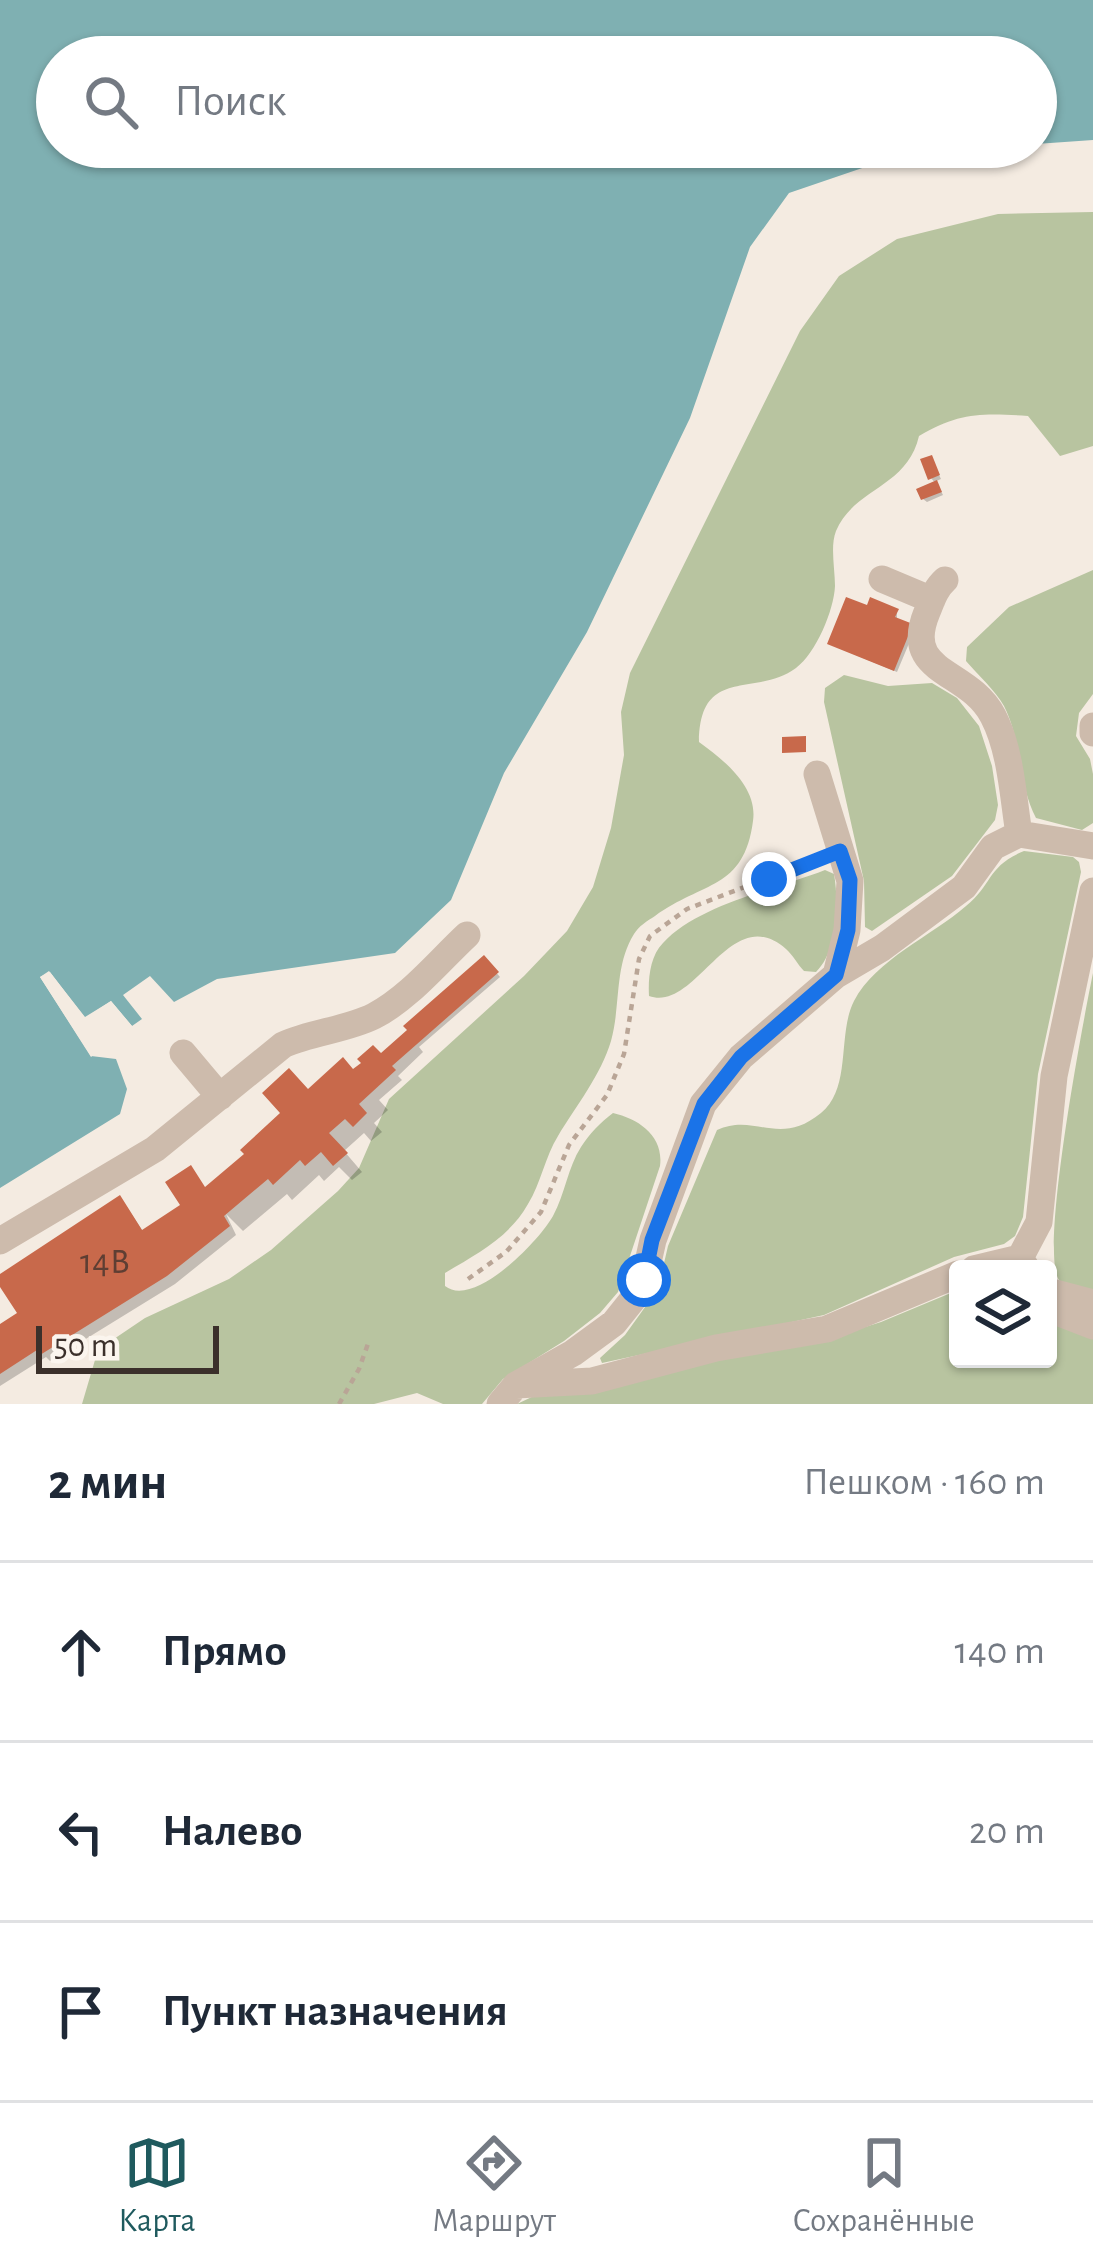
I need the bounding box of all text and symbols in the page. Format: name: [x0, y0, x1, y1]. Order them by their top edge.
search box: [36, 36, 1057, 168]
icon: search: [78, 69, 144, 135]
text: Поиск: [174, 79, 286, 124]
route end: [742, 852, 796, 906]
house number: 14В: [80, 1244, 130, 1280]
route start: [617, 1253, 671, 1307]
map controls: [949, 1260, 1057, 1368]
button: layers: [949, 1260, 1057, 1368]
scale bar: [36, 1320, 219, 1373]
text: 50 m: [54, 1330, 117, 1363]
text: 2 мин: [48, 1457, 167, 1508]
text: Пешком · 160 m: [803, 1463, 1045, 1502]
icon: ahead: [48, 1619, 114, 1685]
text: Прямо: [162, 1629, 287, 1674]
text: 140 m: [955, 1632, 1045, 1671]
icon: left: [48, 1799, 114, 1865]
text: Налево: [162, 1809, 302, 1854]
text: 20 m: [969, 1812, 1045, 1851]
icon: arrive: [48, 1979, 114, 2045]
text: Пункт назначения: [162, 1989, 508, 2034]
tab: Карта: [118, 2130, 196, 2242]
tab: Маршрут: [432, 2130, 556, 2242]
tab: Сохранённые: [792, 2130, 975, 2242]

